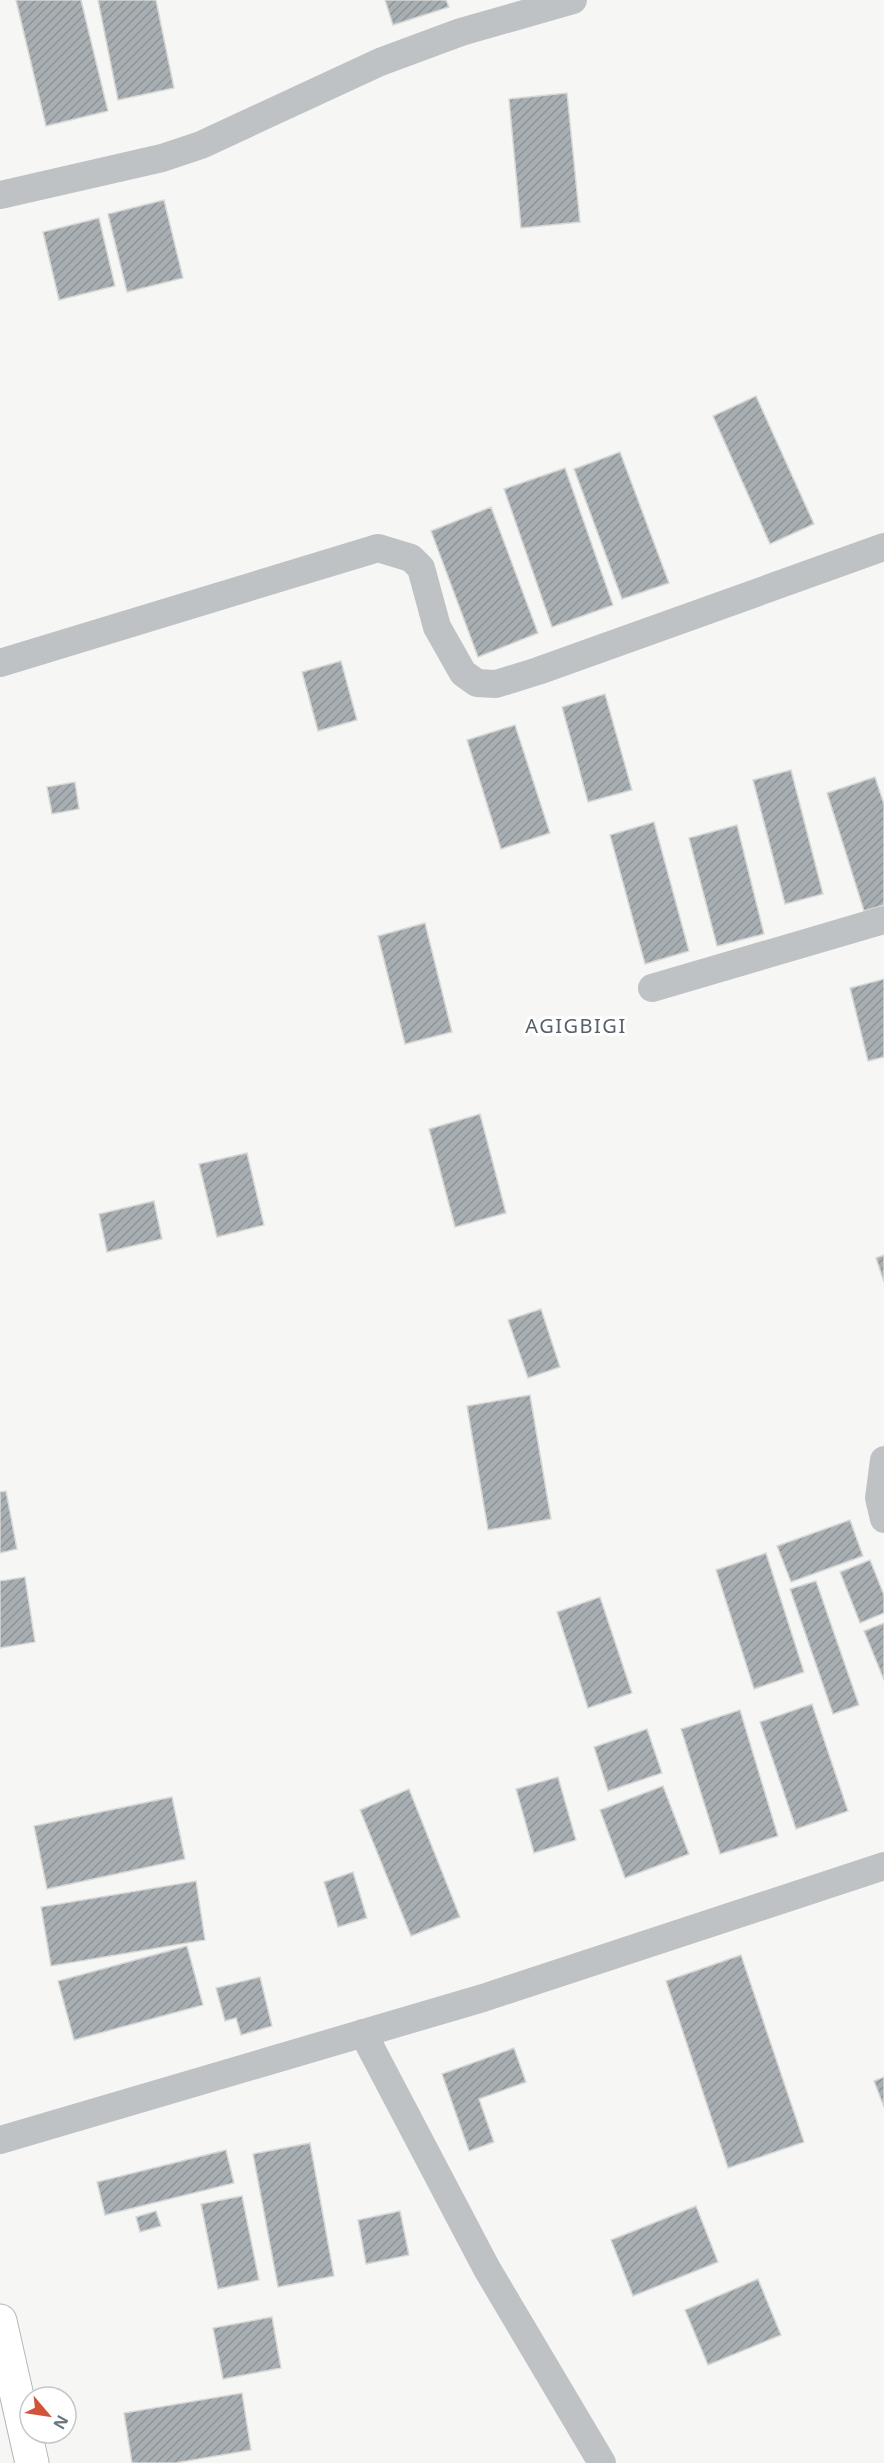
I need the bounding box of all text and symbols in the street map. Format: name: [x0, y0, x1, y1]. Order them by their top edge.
district label: AGIGBIGI: [525, 1012, 627, 1039]
north arrow: [18, 2385, 78, 2445]
text: N: [48, 2411, 74, 2433]

